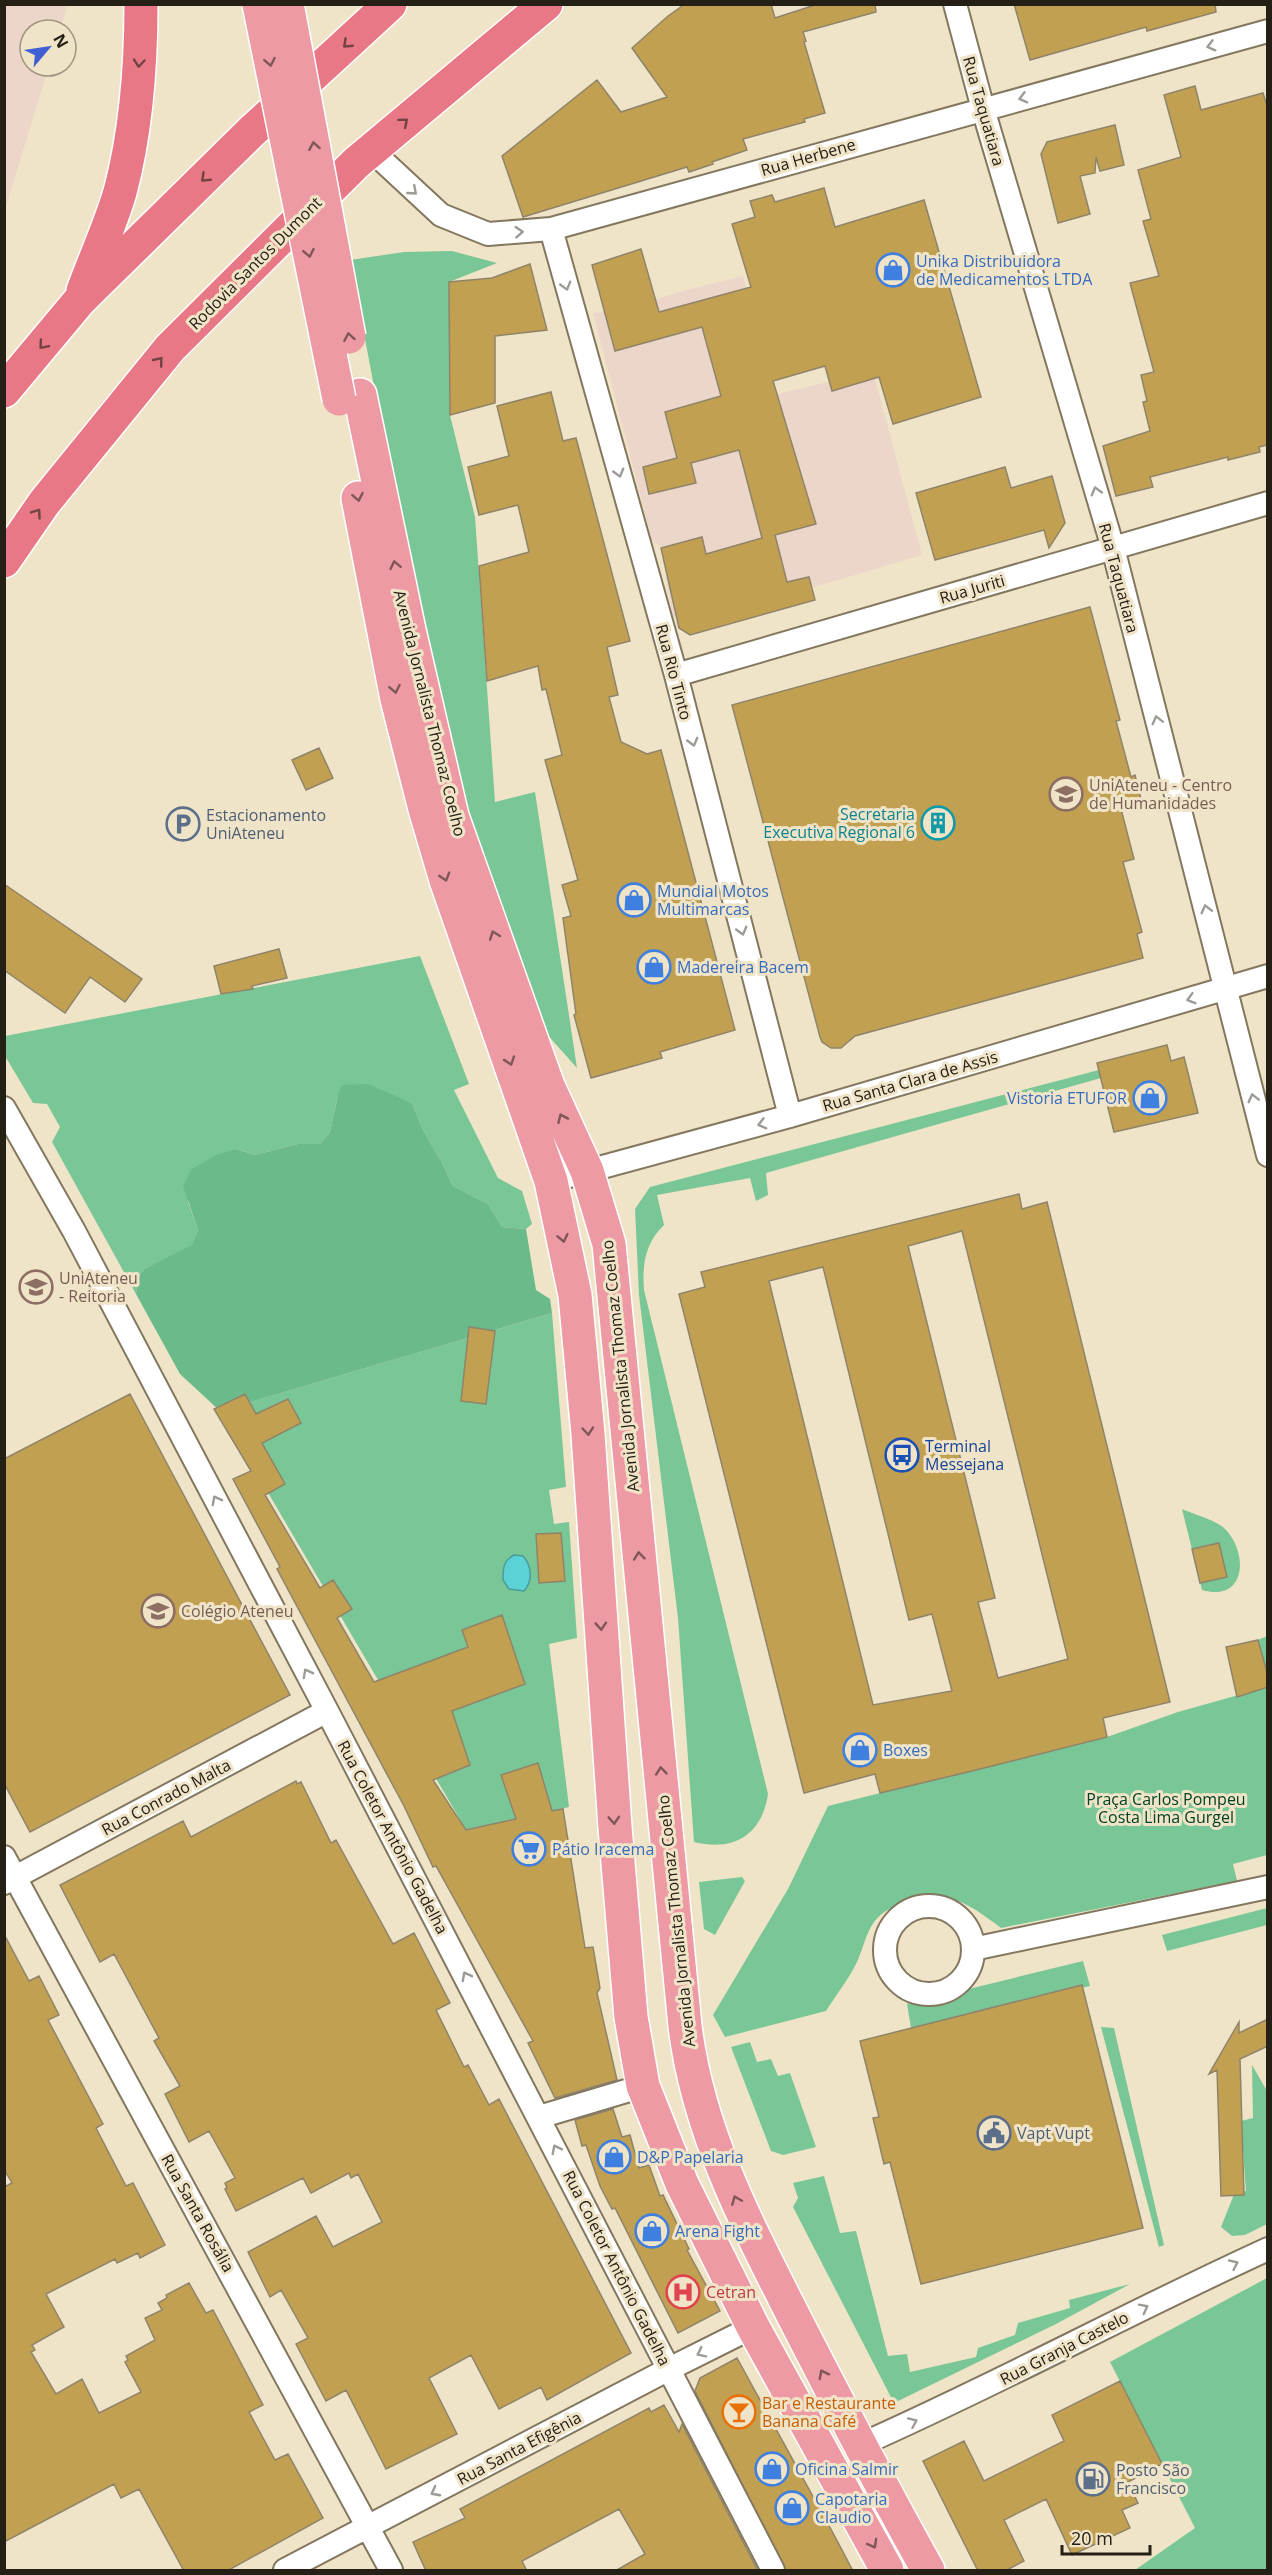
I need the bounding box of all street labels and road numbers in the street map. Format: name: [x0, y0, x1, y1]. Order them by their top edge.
street label: Rua Taquatiara: [958, 54, 1010, 168]
street label: Rua Herbene: [758, 133, 858, 181]
street label: Rodovia Santos Dumont: [184, 191, 327, 334]
street label: Rua Taquatiara: [1094, 521, 1144, 635]
street label: Rua Juriti: [937, 569, 1007, 609]
street label: Avenida Jornalista Thomaz Coelho: [389, 588, 471, 838]
street label: Rua Rio Tinto: [651, 622, 697, 722]
street label: Rua Santa Clara de Assis: [820, 1045, 1000, 1117]
street label: Avenida Jornalista Thomaz Coelho: [596, 1239, 644, 1493]
street label: Rua Coletor Antônio Gadelha: [332, 1736, 454, 1938]
street label: Rua Conrado Malta: [98, 1754, 234, 1840]
street label: Avenida Jornalista Thomaz Coelho: [652, 1794, 700, 2048]
street label: Rua Santa Rosália: [156, 2150, 240, 2276]
street label: Rua Coletor Antônio Gadelha: [558, 2167, 676, 2369]
street label: Rua Granja Castelo: [996, 2306, 1132, 2390]
street label: Rua Santa Efigênia: [453, 2406, 585, 2490]

